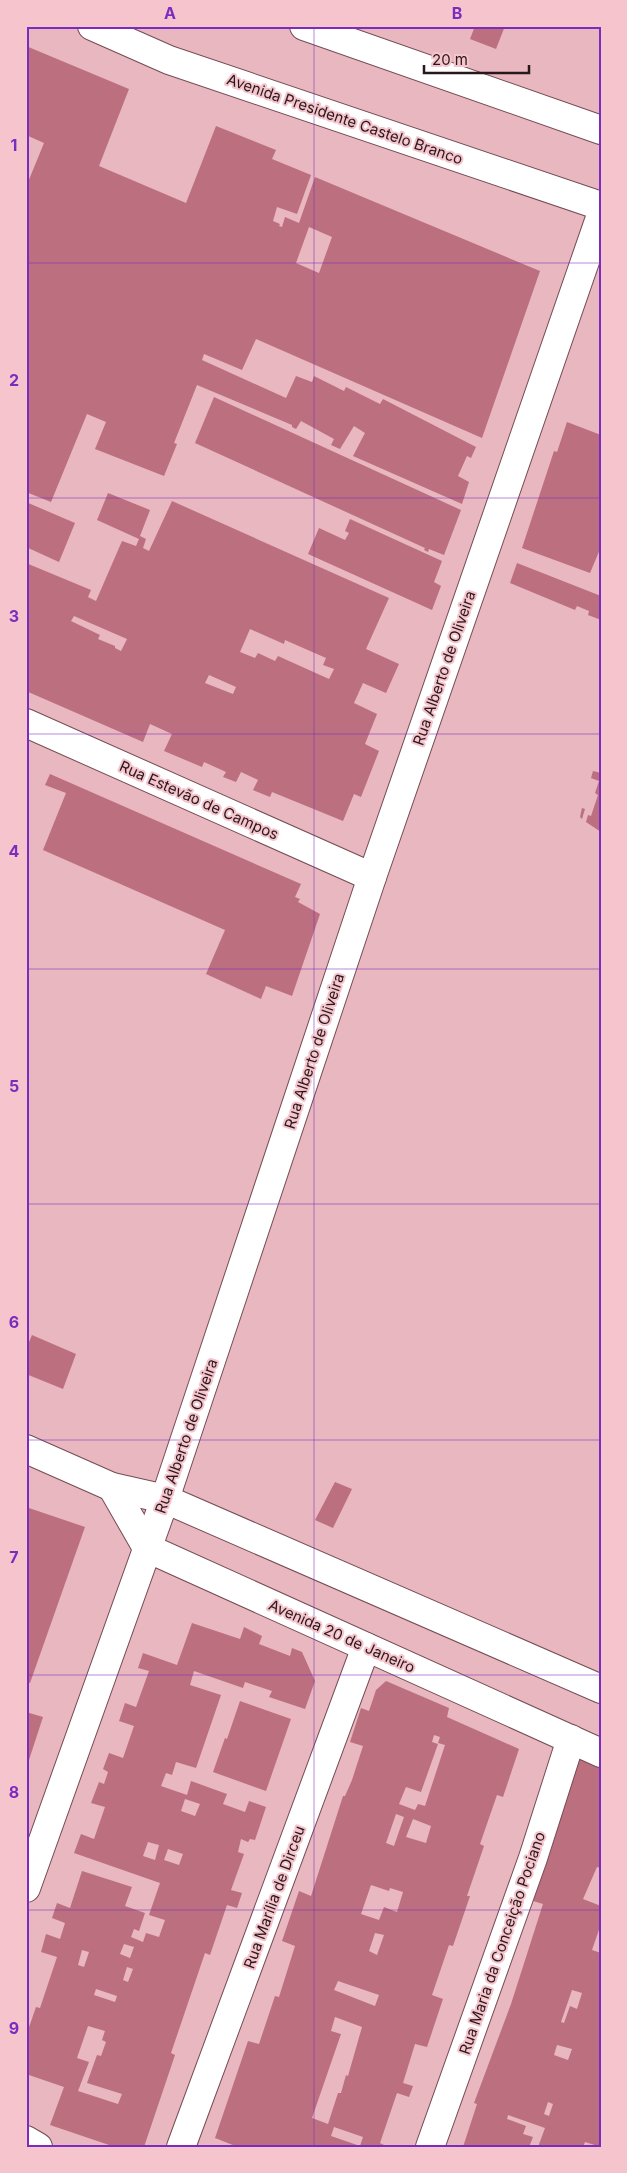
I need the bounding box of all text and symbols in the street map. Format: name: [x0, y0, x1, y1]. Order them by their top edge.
text: A: [164, 3, 176, 23]
text: B: [452, 3, 462, 23]
scale bar: [424, 42, 530, 74]
text: 20 m: [432, 50, 468, 69]
street label: Avenida Presidente Castelo Branco: [225, 70, 465, 168]
text: 1: [11, 135, 17, 155]
text: 2: [9, 370, 19, 390]
street label: Rua Alberto de Oliveira: [409, 588, 479, 748]
text: 3: [9, 606, 19, 626]
street label: Rua Estevão de Campos: [117, 756, 282, 844]
text: 4: [9, 841, 20, 861]
street label: Rua Alberto de Oliveira: [280, 971, 348, 1131]
text: 5: [9, 1076, 19, 1096]
text: 6: [9, 1312, 19, 1332]
street label: Rua Alberto de Oliveira: [151, 1356, 221, 1516]
text: 7: [9, 1547, 19, 1567]
street label: Avenida 20 de Janeiro: [266, 1595, 418, 1677]
text: 8: [9, 1782, 19, 1802]
street label: Rua Marília de Dirceu: [239, 1823, 309, 1971]
street label: Rua Maria da Conceição Pociano: [455, 1829, 549, 2057]
text: 9: [9, 2018, 19, 2038]

